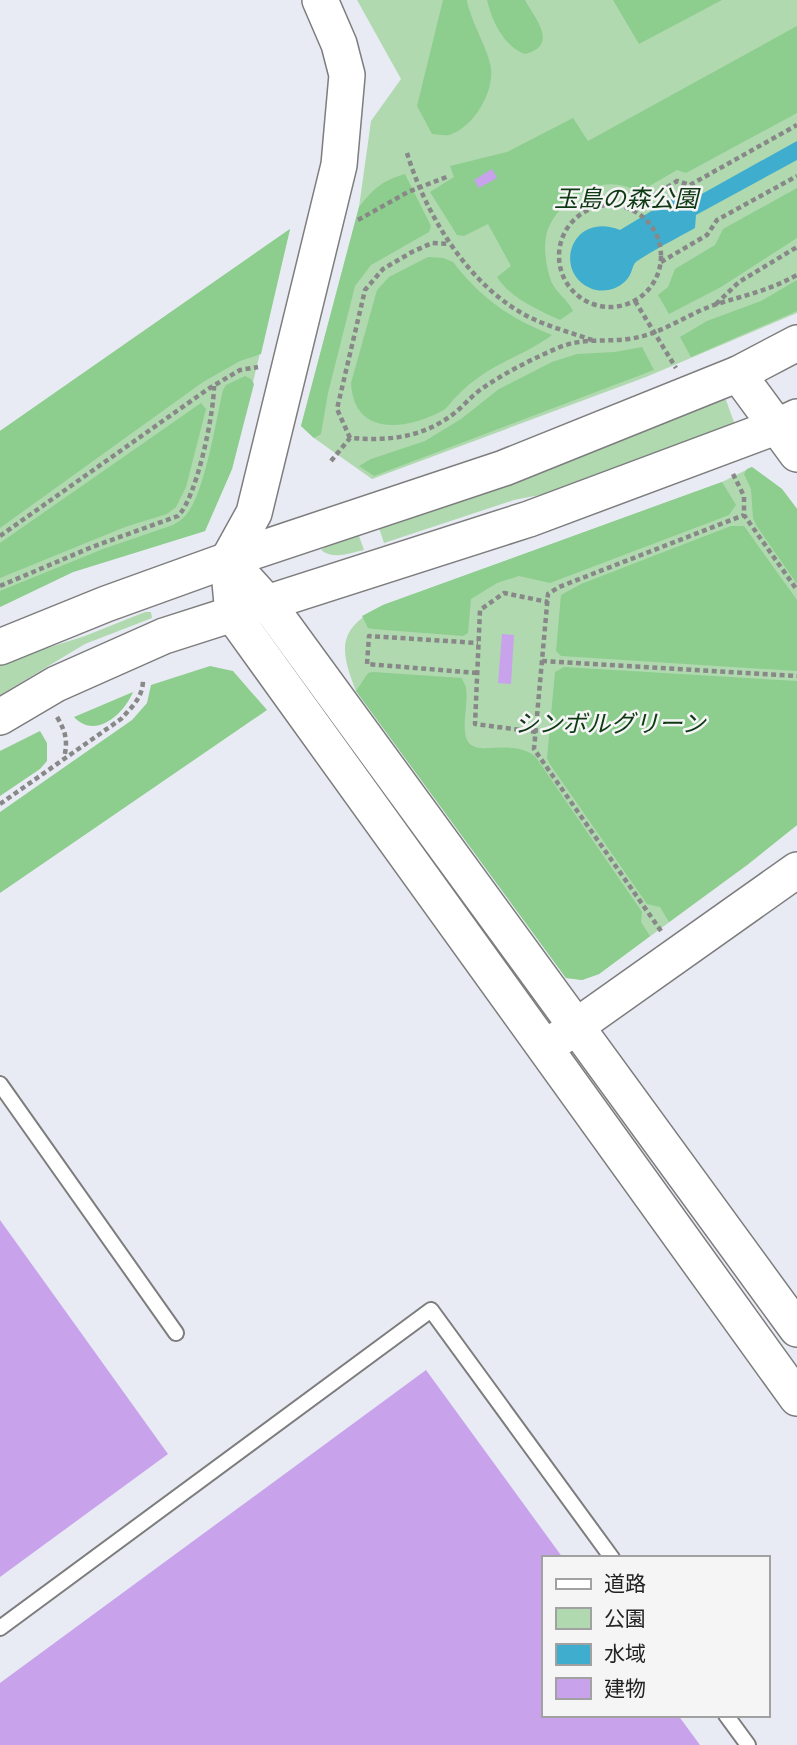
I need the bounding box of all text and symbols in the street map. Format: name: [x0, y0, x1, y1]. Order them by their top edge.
park label: 玉島の森公園: [554, 184, 701, 213]
park label: シンボルグリーン: [515, 709, 707, 738]
legend: [542, 1556, 769, 1717]
text: 道路: [604, 1571, 646, 1597]
text: 公園: [604, 1606, 646, 1632]
text: 水域: [604, 1641, 646, 1667]
text: 建物: [604, 1676, 646, 1702]

